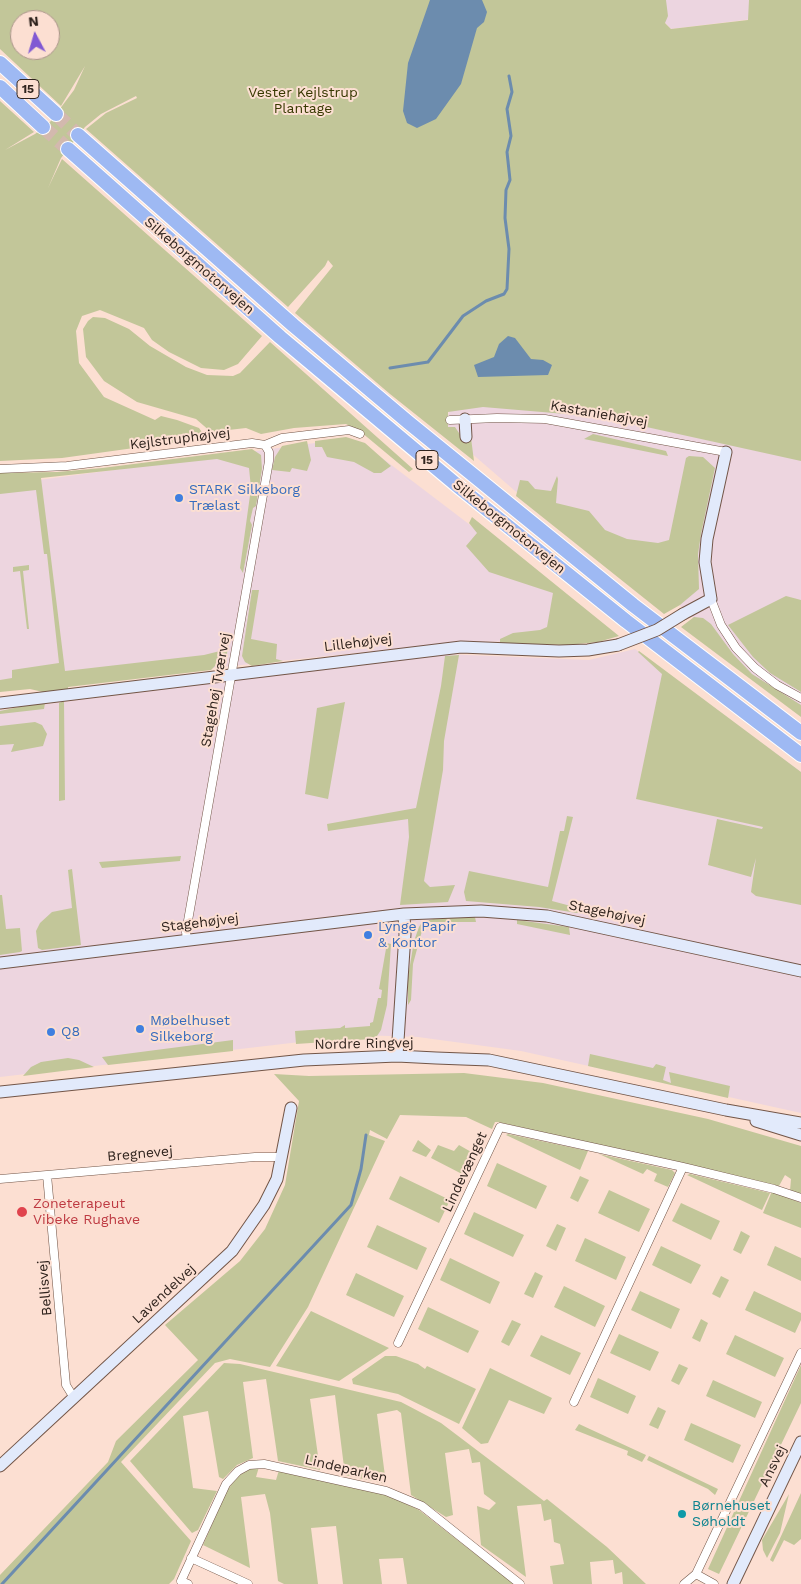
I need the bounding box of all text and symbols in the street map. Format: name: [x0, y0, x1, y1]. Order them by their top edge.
north arrow: [10, 10, 60, 60]
text: N: [28, 13, 40, 30]
road number: 15: [17, 80, 39, 98]
park label: Vester Kejlstrup Plantage: [248, 85, 358, 118]
street label: Silkeborgmotorvejen: [141, 214, 257, 318]
street label: Kastaniehøjvej: [549, 397, 649, 431]
street label: Kejlstruphøjvej: [129, 425, 231, 453]
road number: 15: [416, 450, 438, 470]
street label: Silkeborgmotorvejen: [449, 476, 569, 578]
place label: STARK Silkeborg Trælast: [189, 482, 300, 514]
marker: STARK Silkeborg Trælast: [173, 492, 185, 504]
street label: Lillehøjvej: [323, 630, 393, 656]
street label: Stagehøj Tværvej: [198, 631, 234, 749]
street label: Stagehøjvej: [567, 897, 647, 929]
street label: Stagehøjvej: [160, 910, 240, 936]
place label: Lynge Papir & Kontor: [378, 919, 456, 952]
marker: Lynge Papir & Kontor: [362, 929, 374, 941]
place label: Møbelhuset Silkeborg: [150, 1013, 230, 1046]
marker: Møbelhuset Silkeborg: [134, 1023, 146, 1035]
place label: Q8: [61, 1024, 80, 1040]
marker: Q8: [45, 1026, 57, 1038]
street label: Nordre Ringvej: [314, 1035, 414, 1053]
street label: Lindevænget: [439, 1129, 491, 1215]
street label: Bregnevej: [107, 1143, 173, 1165]
place label: Zoneterapeut Vibeke Rughave: [33, 1196, 140, 1228]
marker: Zoneterapeut Vibeke Rughave: [15, 1205, 29, 1219]
street label: Bellisvej: [34, 1259, 56, 1317]
street label: Lavendelvej: [129, 1261, 199, 1327]
street label: Ansvej: [756, 1442, 790, 1490]
street label: Lindeparken: [303, 1451, 389, 1487]
place label: Børnehuset Søholdt: [692, 1498, 770, 1530]
marker: Børnehuset Søholdt: [676, 1508, 688, 1520]

